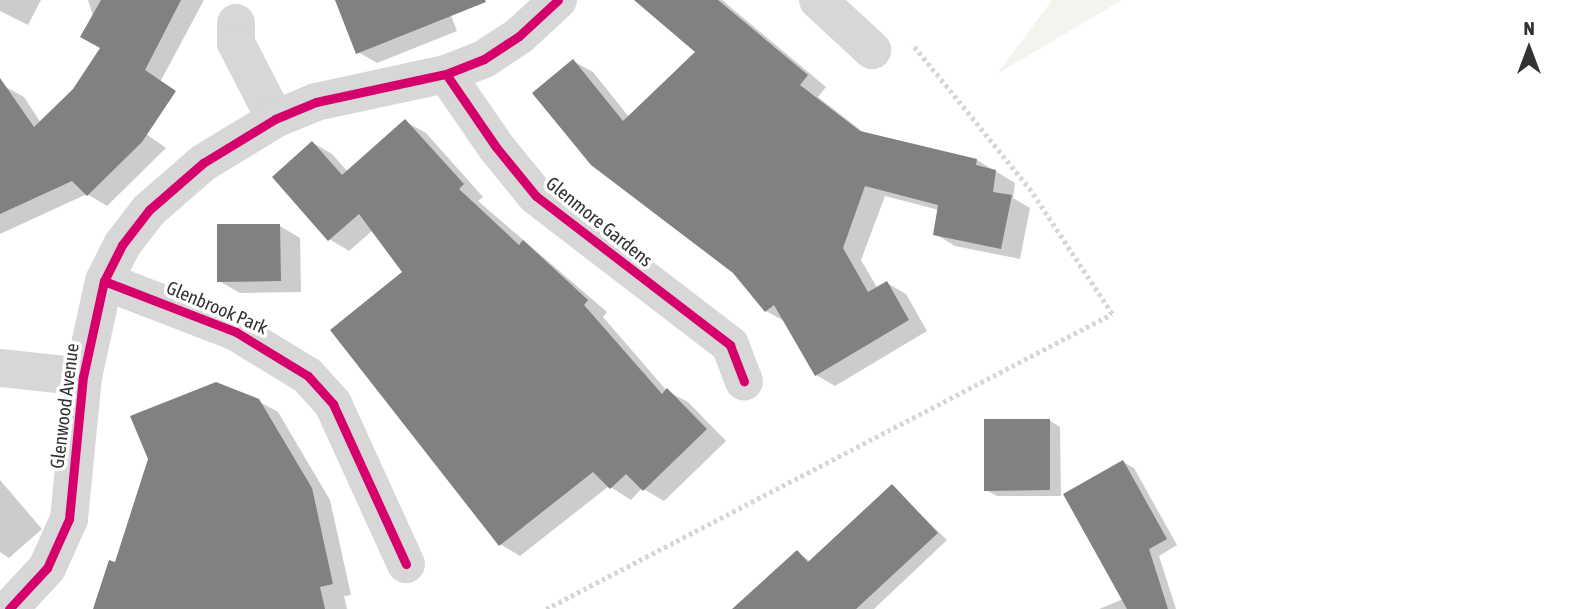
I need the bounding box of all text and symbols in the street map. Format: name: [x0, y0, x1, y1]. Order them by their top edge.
north arrow: [1494, 14, 1564, 84]
text: N: [1523, 17, 1535, 39]
street label: Glenmore Gardens: [541, 172, 657, 272]
street label: Glenbrook Park: [163, 276, 271, 340]
street label: Glenwood Avenue: [46, 342, 84, 470]

